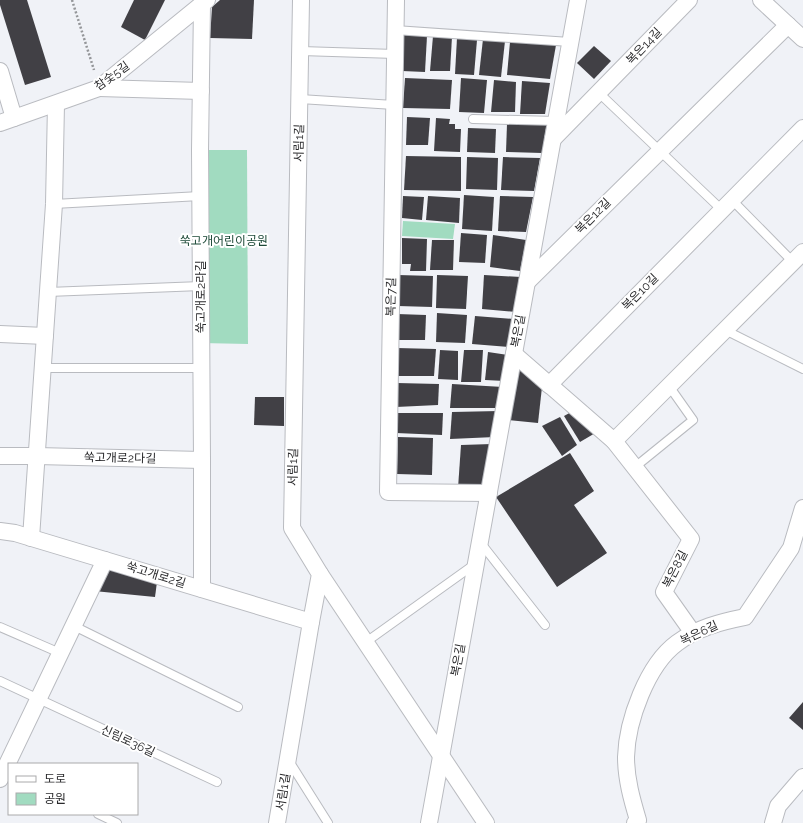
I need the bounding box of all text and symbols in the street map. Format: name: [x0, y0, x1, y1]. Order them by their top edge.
street label: 복은14길: [623, 25, 665, 67]
street label: 참숯5길: [92, 59, 132, 93]
street label: 서림1길: [292, 124, 306, 162]
street label: 복은12길: [572, 195, 614, 237]
park label: 쑥고개어린이공원: [180, 234, 268, 248]
street label: 쑥고개로2라길: [194, 261, 208, 333]
street label: 복은10길: [619, 271, 661, 313]
street label: 복은7길: [384, 277, 398, 317]
street label: 복은길: [508, 313, 528, 349]
street label: 서림1길: [286, 448, 300, 486]
street label: 쑥고개로2다길: [84, 450, 156, 466]
street label: 복은8길: [660, 548, 690, 590]
street label: 쑥고개로2길: [125, 559, 187, 591]
street label: 복은6길: [678, 618, 720, 648]
street label: 복은길: [448, 642, 468, 678]
street label: 신림로36길: [99, 722, 157, 760]
legend: [8, 763, 138, 815]
text: 도로: [44, 772, 66, 786]
street label: 서림1길: [273, 772, 293, 812]
text: 공원: [44, 792, 66, 806]

